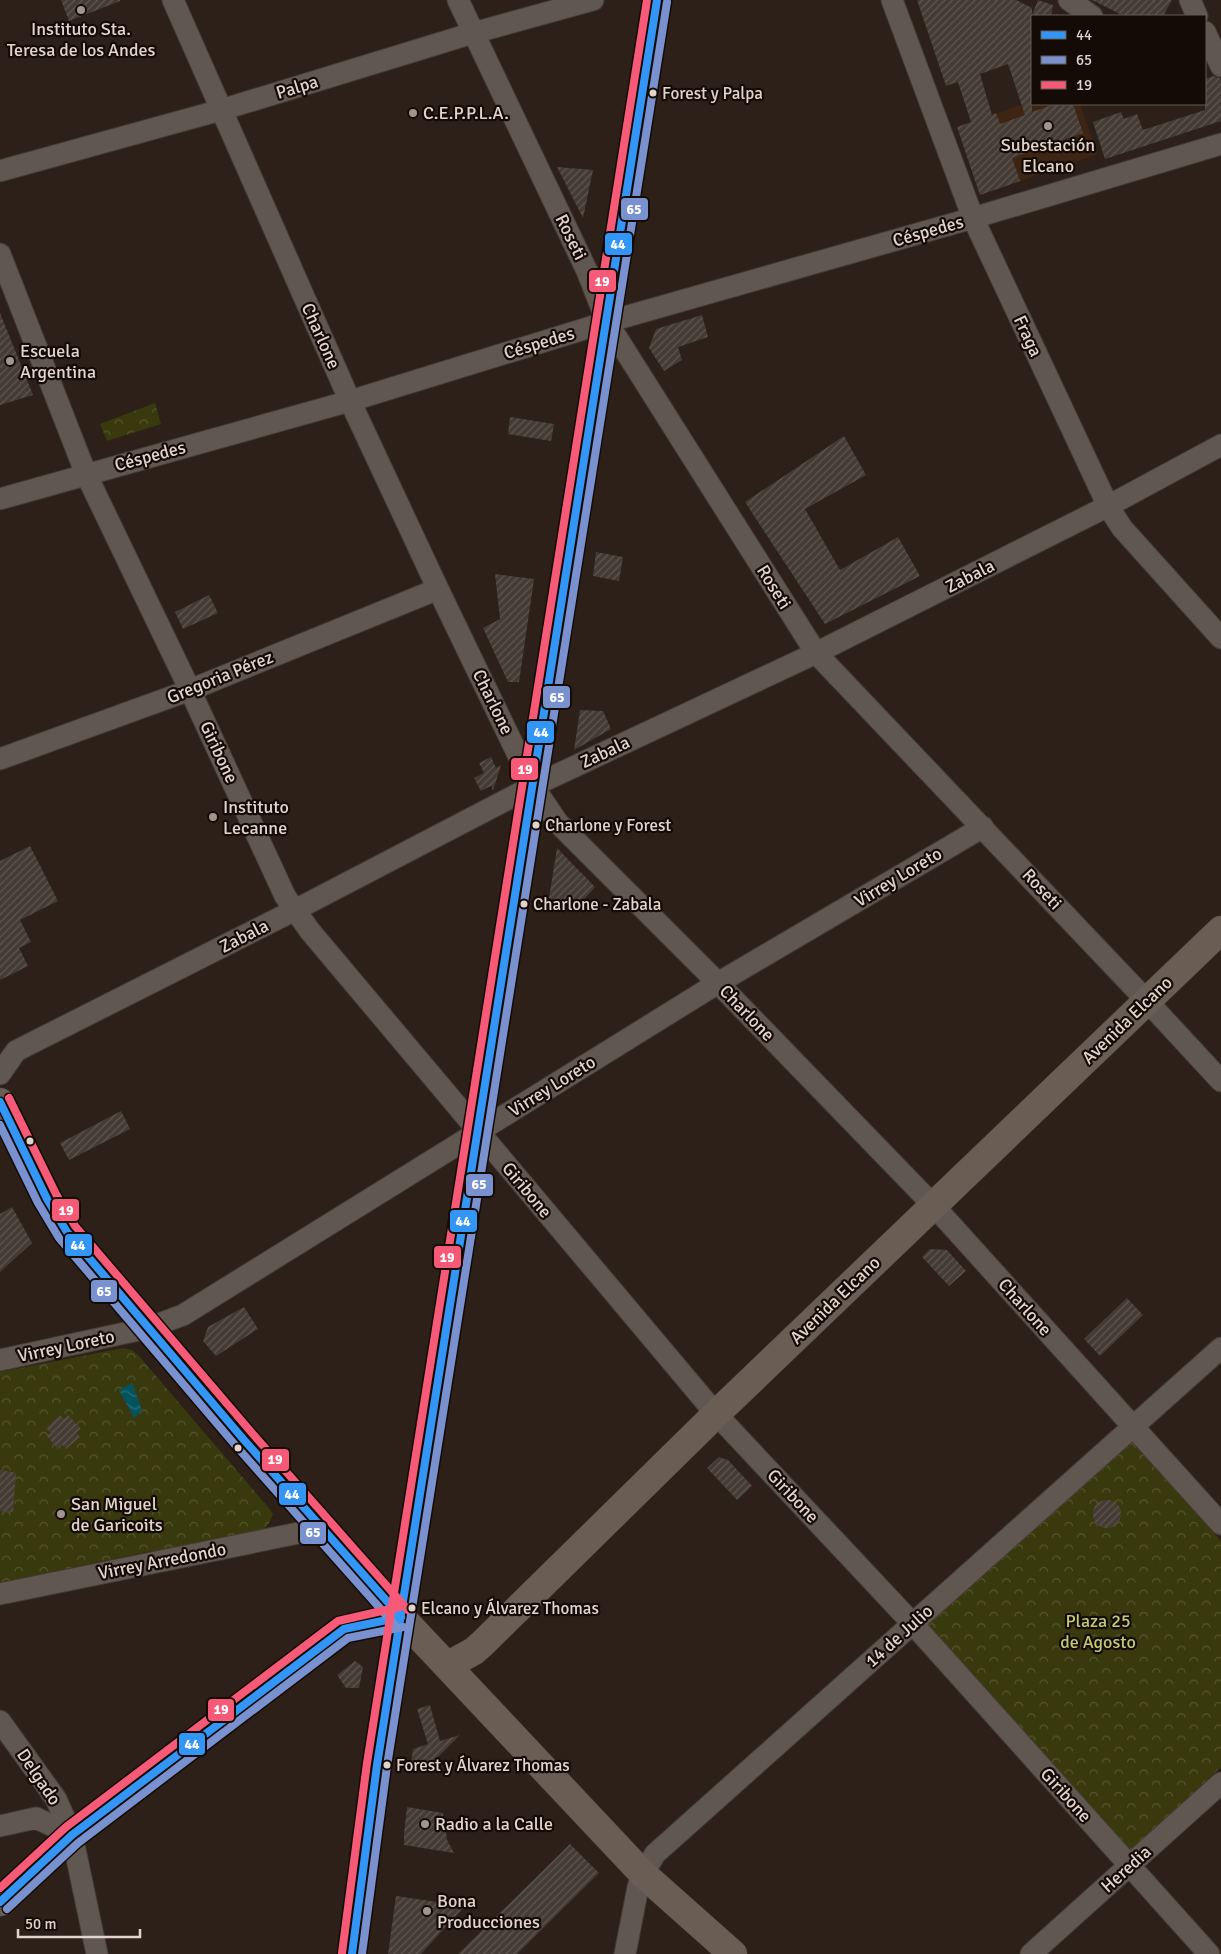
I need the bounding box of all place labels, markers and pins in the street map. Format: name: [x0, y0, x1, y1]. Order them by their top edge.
marker: Instituto Sta. Teresa de los Andes: [75, 4, 87, 16]
place label: Instituto Sta. Teresa de los Andes: [7, 18, 155, 61]
place label: Forest y Palpa: [662, 83, 763, 104]
marker: Forest y Palpa: [648, 88, 658, 98]
place label: C.E.P.P.L.A.: [423, 102, 509, 124]
marker: C.E.P.P.L.A.: [407, 107, 419, 119]
marker: Subestación Elcano: [1042, 120, 1054, 132]
place label: Subestación Elcano: [1001, 134, 1095, 177]
place label: Escuela Argentina: [20, 340, 96, 383]
marker: Escuela Argentina: [4, 355, 16, 367]
place label: Instituto Lecanne: [223, 796, 289, 839]
marker: Instituto Lecanne: [207, 811, 219, 823]
place label: Charlone y Forest: [545, 815, 671, 836]
marker: Charlone y Forest: [531, 820, 541, 830]
place label: Charlone - Zabala: [533, 894, 661, 915]
marker: Charlone - Zabala: [519, 899, 529, 909]
unlabelled marker: [25, 1136, 35, 1146]
unlabelled marker: [233, 1443, 243, 1453]
place label: San Miguel de Garicoits: [71, 1493, 163, 1536]
marker: San Miguel de Garicoits: [55, 1508, 67, 1520]
place label: Elcano y Álvarez Thomas: [421, 1598, 599, 1619]
marker: Elcano y Álvarez Thomas: [407, 1603, 417, 1613]
place label: Forest y Álvarez Thomas: [396, 1755, 570, 1776]
marker: Forest y Álvarez Thomas: [382, 1760, 392, 1770]
place label: Radio a la Calle: [435, 1813, 553, 1835]
marker: Radio a la Calle: [419, 1818, 431, 1830]
place label: Bona Producciones: [437, 1890, 540, 1933]
marker: Bona Producciones: [421, 1905, 433, 1917]

